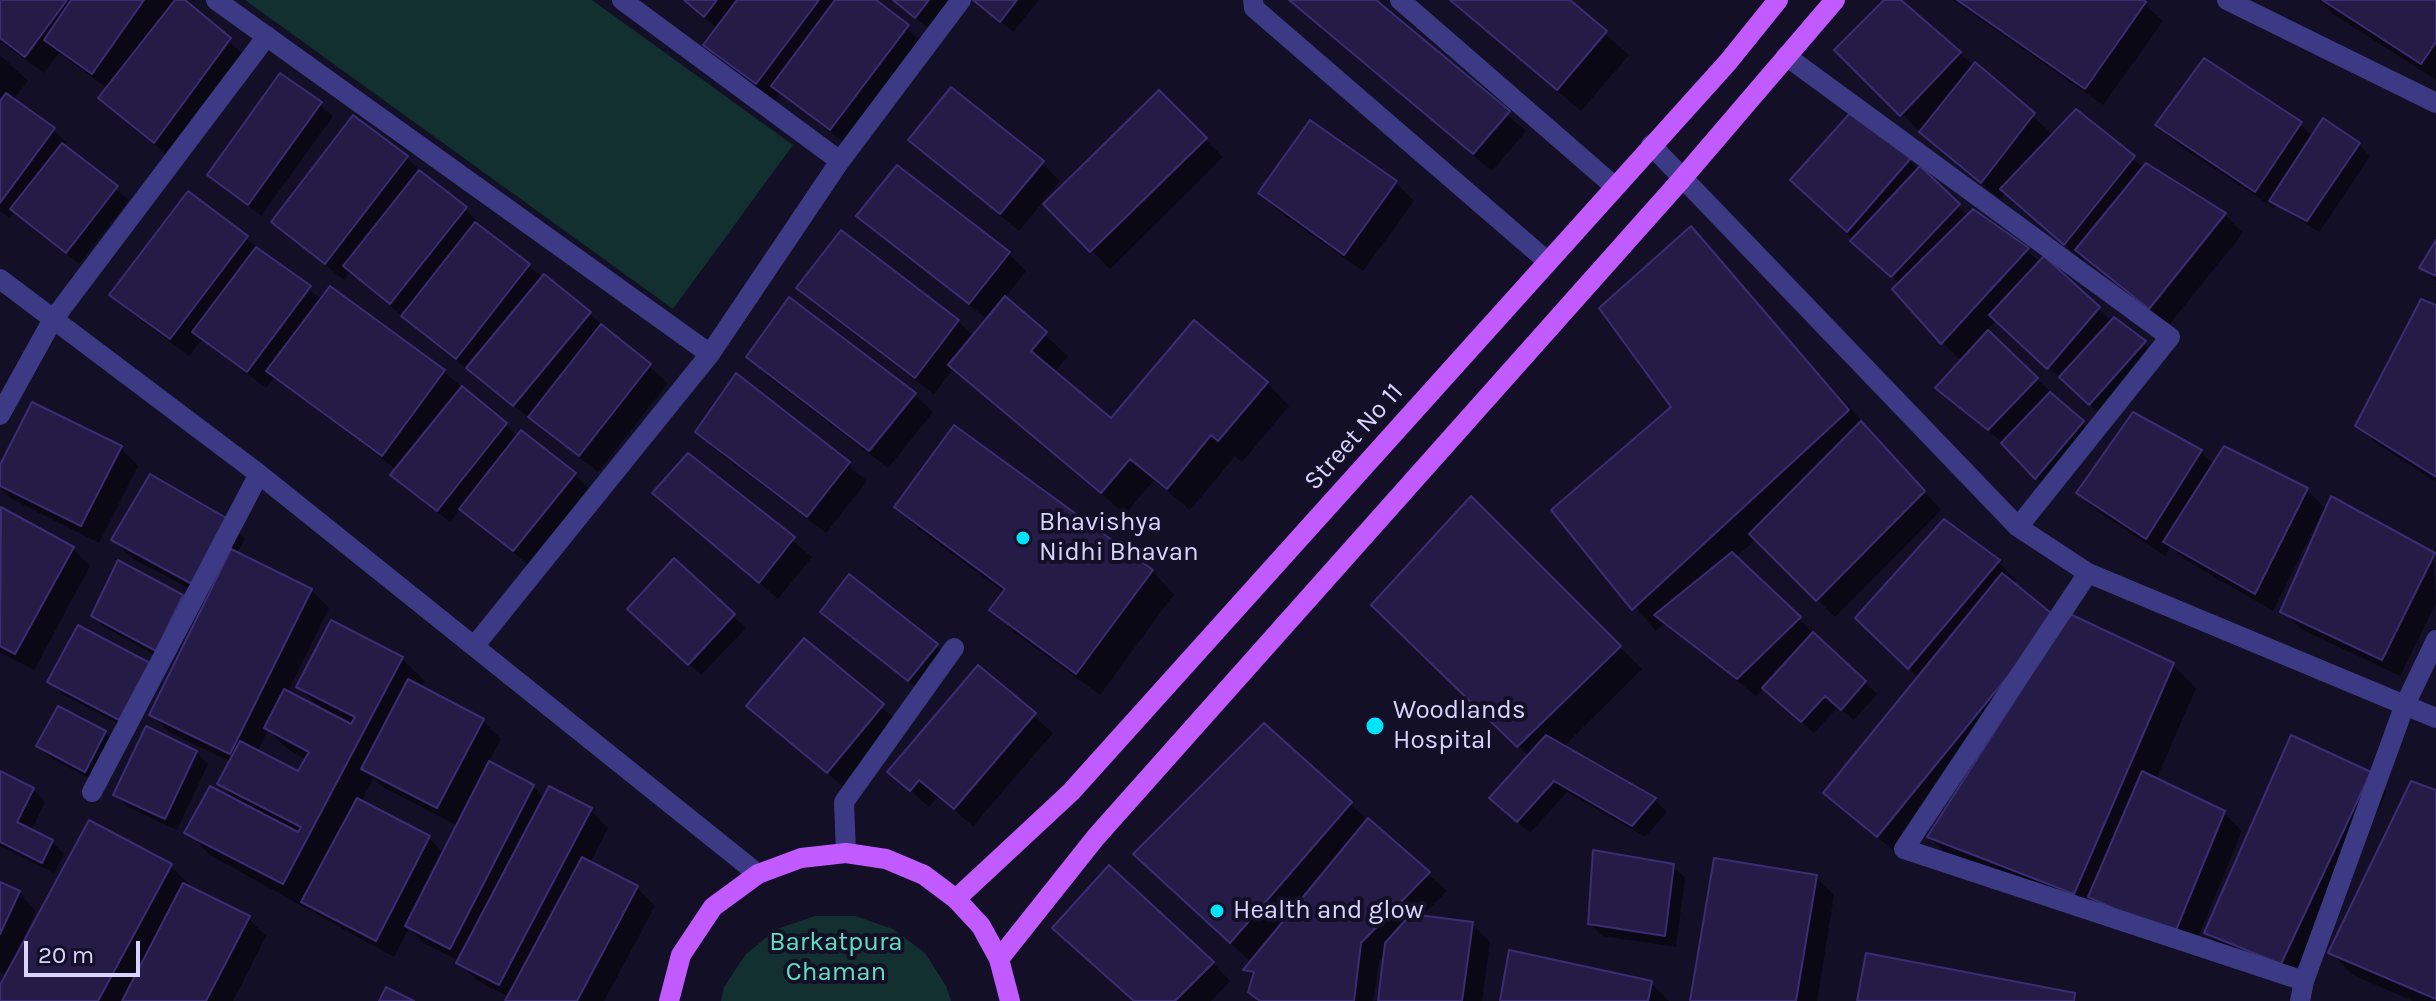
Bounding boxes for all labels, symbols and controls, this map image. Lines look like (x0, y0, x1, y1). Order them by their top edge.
street label: Street No 11 (1298, 377, 1410, 497)
place label: Bhavishya Nidhi Bhavan (1039, 507, 1199, 568)
marker: Bhavishya Nidhi Bhavan (1014, 529, 1032, 547)
place label: Woodlands Hospital (1393, 695, 1526, 756)
marker: Woodlands Hospital (1364, 715, 1386, 737)
place label: Health and glow (1233, 895, 1424, 927)
marker: Health and glow (1208, 902, 1226, 920)
scale bar (28, 925, 144, 975)
park label: Barkatpura Chaman (769, 927, 903, 988)
text: 20 m (38, 941, 94, 969)

